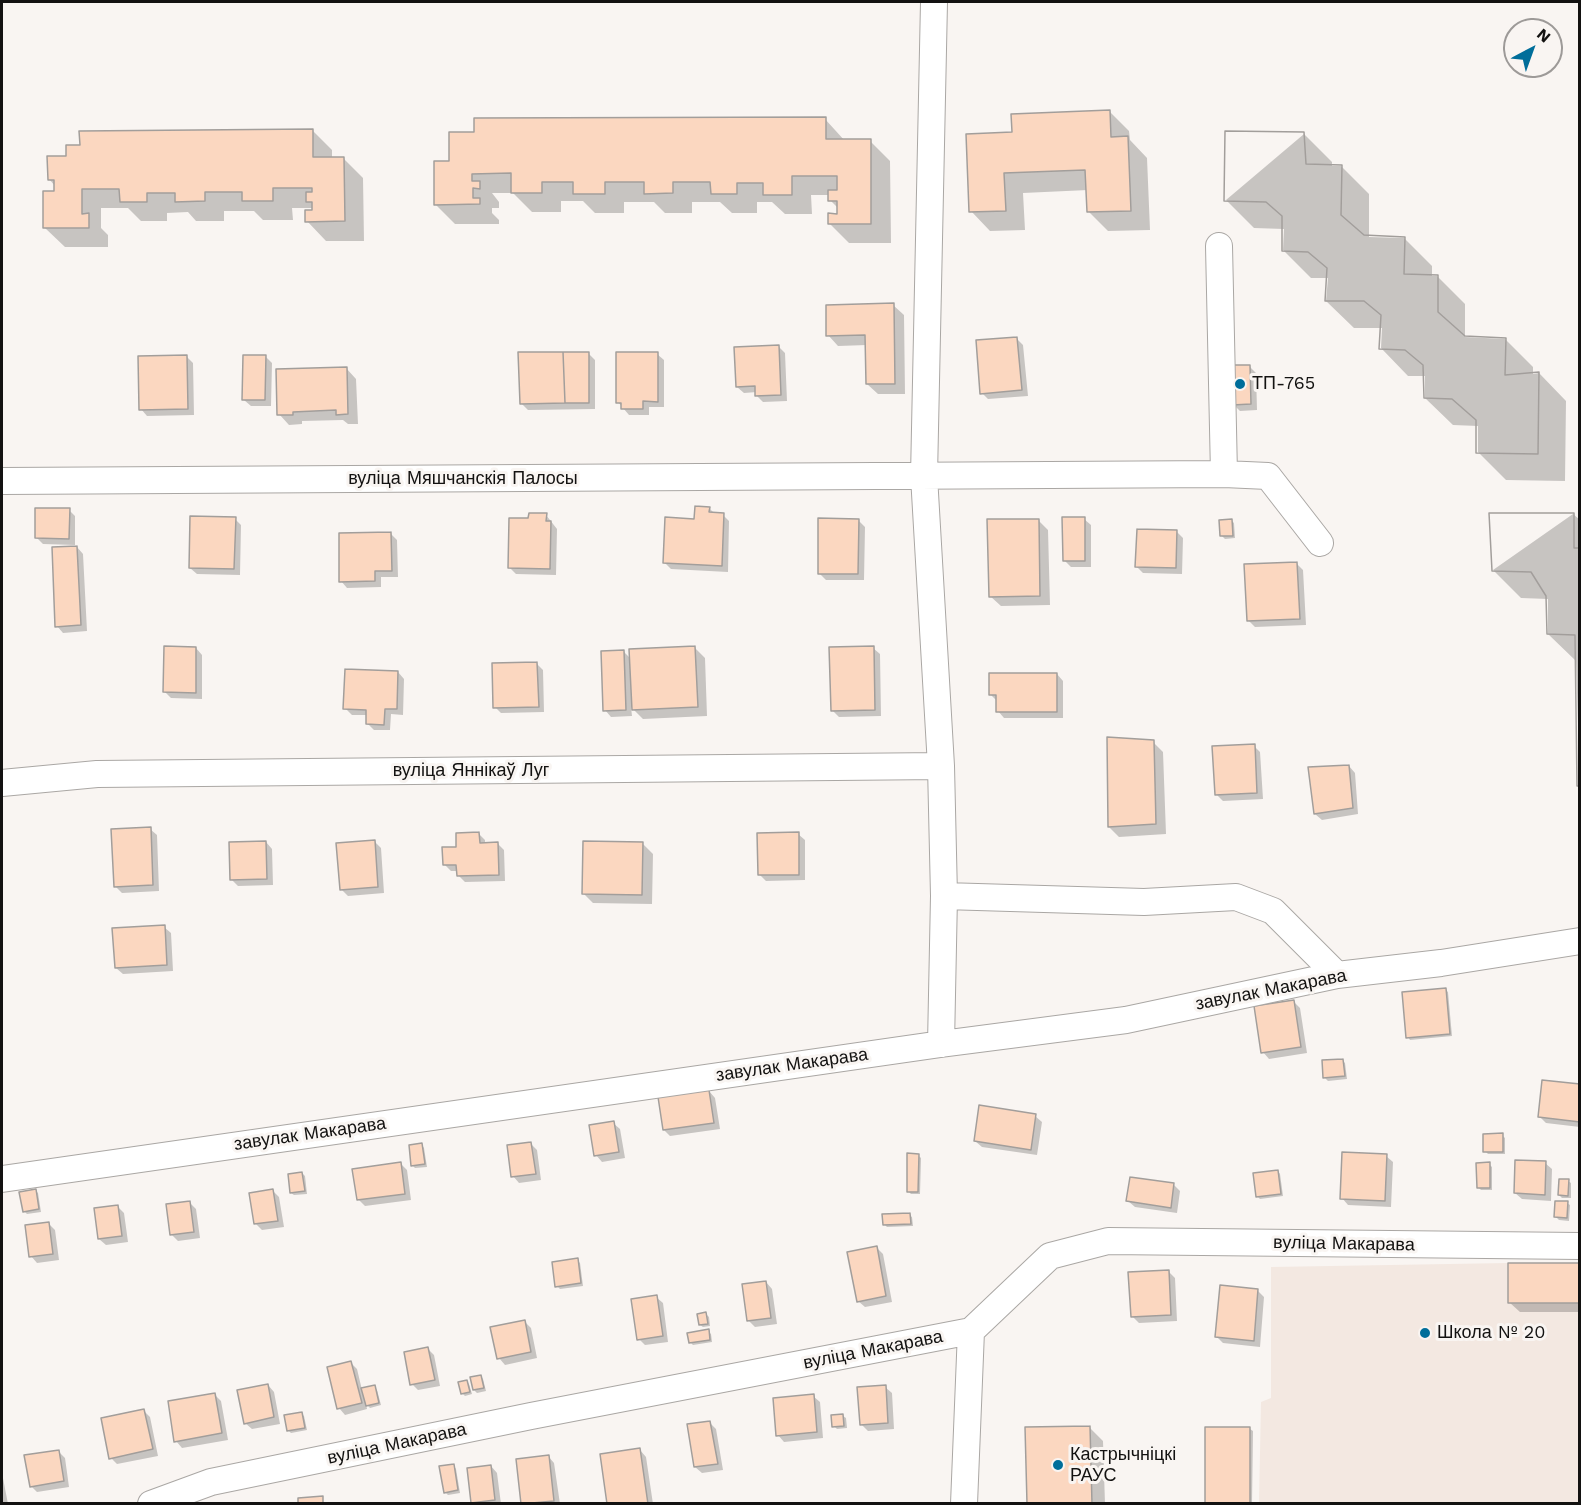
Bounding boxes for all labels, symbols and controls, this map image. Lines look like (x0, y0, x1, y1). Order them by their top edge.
north arrow (1503, 18, 1563, 78)
text: N (1533, 24, 1555, 47)
place label: ТП-765 (1252, 373, 1315, 395)
marker: ТП-765 (1233, 377, 1247, 391)
street label: вуліца Мяшчанскія Палосы (348, 468, 578, 490)
street label: вуліца Яннікаў Луг (393, 760, 549, 782)
street label: завулак Макарава (1194, 965, 1348, 1015)
street label: завулак Макарава (715, 1044, 869, 1086)
street label: завулак Макарава (233, 1113, 387, 1155)
street label: вуліца Макарава (1273, 1232, 1415, 1256)
place label: Школа № 20 (1437, 1322, 1545, 1344)
street label: вуліца Макарава (801, 1326, 945, 1374)
marker: Школа № 20 (1418, 1326, 1432, 1340)
street label: вуліца Макарава (325, 1419, 469, 1469)
place label: Кастрычніцкі РАУС (1070, 1444, 1176, 1486)
marker: Кастрычніцкі РАУС (1051, 1458, 1065, 1472)

